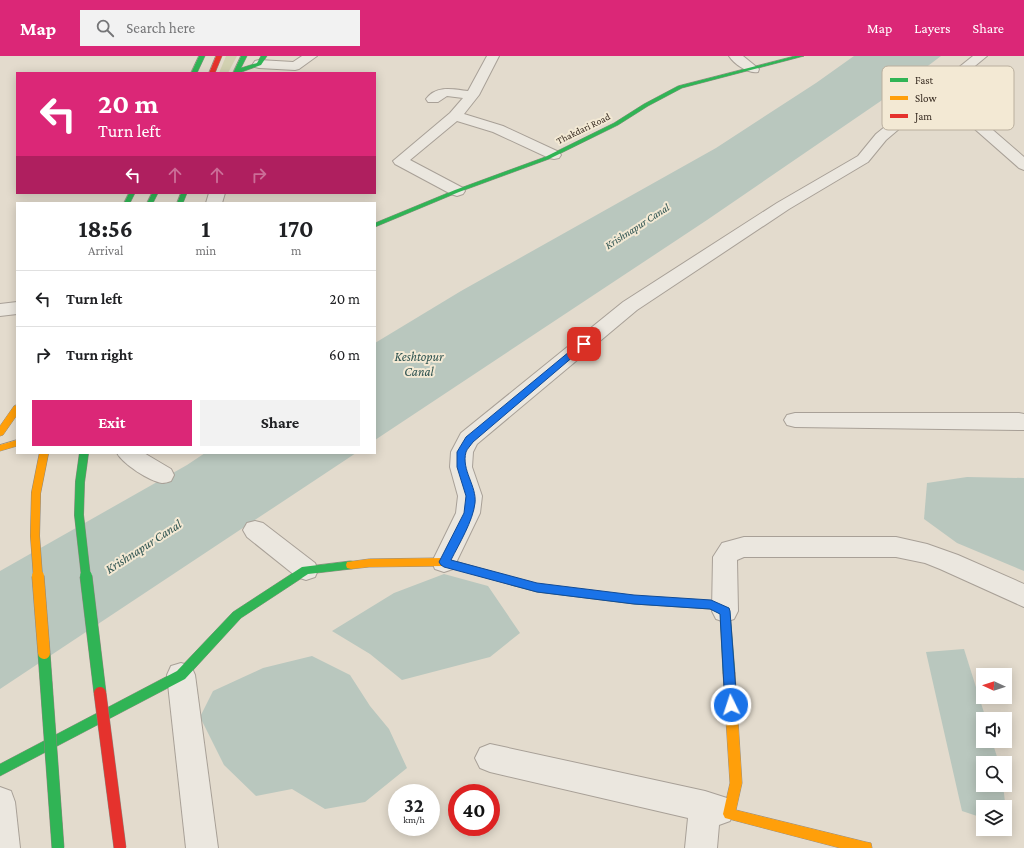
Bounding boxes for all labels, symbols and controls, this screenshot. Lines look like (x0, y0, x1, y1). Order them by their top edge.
search box (80, 10, 360, 46)
icon: search (94, 17, 116, 39)
text: Map (20, 18, 56, 39)
text: Search here (126, 20, 195, 36)
text: Map (867, 20, 892, 36)
text: Layers (914, 20, 951, 36)
text: Share (973, 20, 1004, 36)
legend (882, 66, 1014, 130)
text: Fast (915, 74, 934, 86)
icon: left (32, 88, 84, 140)
text: 20 m (98, 88, 158, 119)
text: Slow (915, 92, 937, 104)
street label: Thakdari Road (555, 110, 613, 146)
text: Jam (914, 110, 932, 123)
text: Turn left (98, 121, 161, 141)
icon: left (122, 164, 144, 186)
icon: ahead (164, 164, 186, 186)
icon: ahead (206, 164, 228, 186)
icon: right (248, 164, 270, 186)
water label: Krishnapur Canal (603, 201, 672, 252)
text: 18:56 (78, 215, 133, 242)
text: 1 (201, 215, 210, 242)
text: 170 (279, 215, 314, 242)
text: Arrival (88, 243, 123, 258)
text: min (195, 243, 216, 258)
text: m (291, 243, 301, 258)
icon: left (32, 288, 54, 310)
text: Turn left (66, 291, 122, 307)
text: 20 m (330, 291, 360, 307)
pin (567, 327, 601, 361)
icon: arrive (573, 333, 595, 355)
icon: right (32, 344, 54, 366)
text: Turn right (66, 347, 133, 363)
text: 60 m (329, 347, 360, 363)
water label: Keshtopur Canal (394, 349, 444, 379)
button: Exit (32, 400, 192, 446)
button: Share (200, 400, 360, 446)
water label: Krishnapur Canal (102, 516, 185, 577)
north arrow (976, 668, 1012, 704)
map controls (976, 668, 1012, 836)
position arrow (710, 684, 752, 726)
button: sound (976, 712, 1012, 748)
button: search (976, 756, 1012, 792)
speed limit sign: 40 (448, 784, 500, 836)
text: 32 (404, 794, 424, 816)
button: layers (976, 800, 1012, 836)
text: km/h (403, 814, 425, 825)

